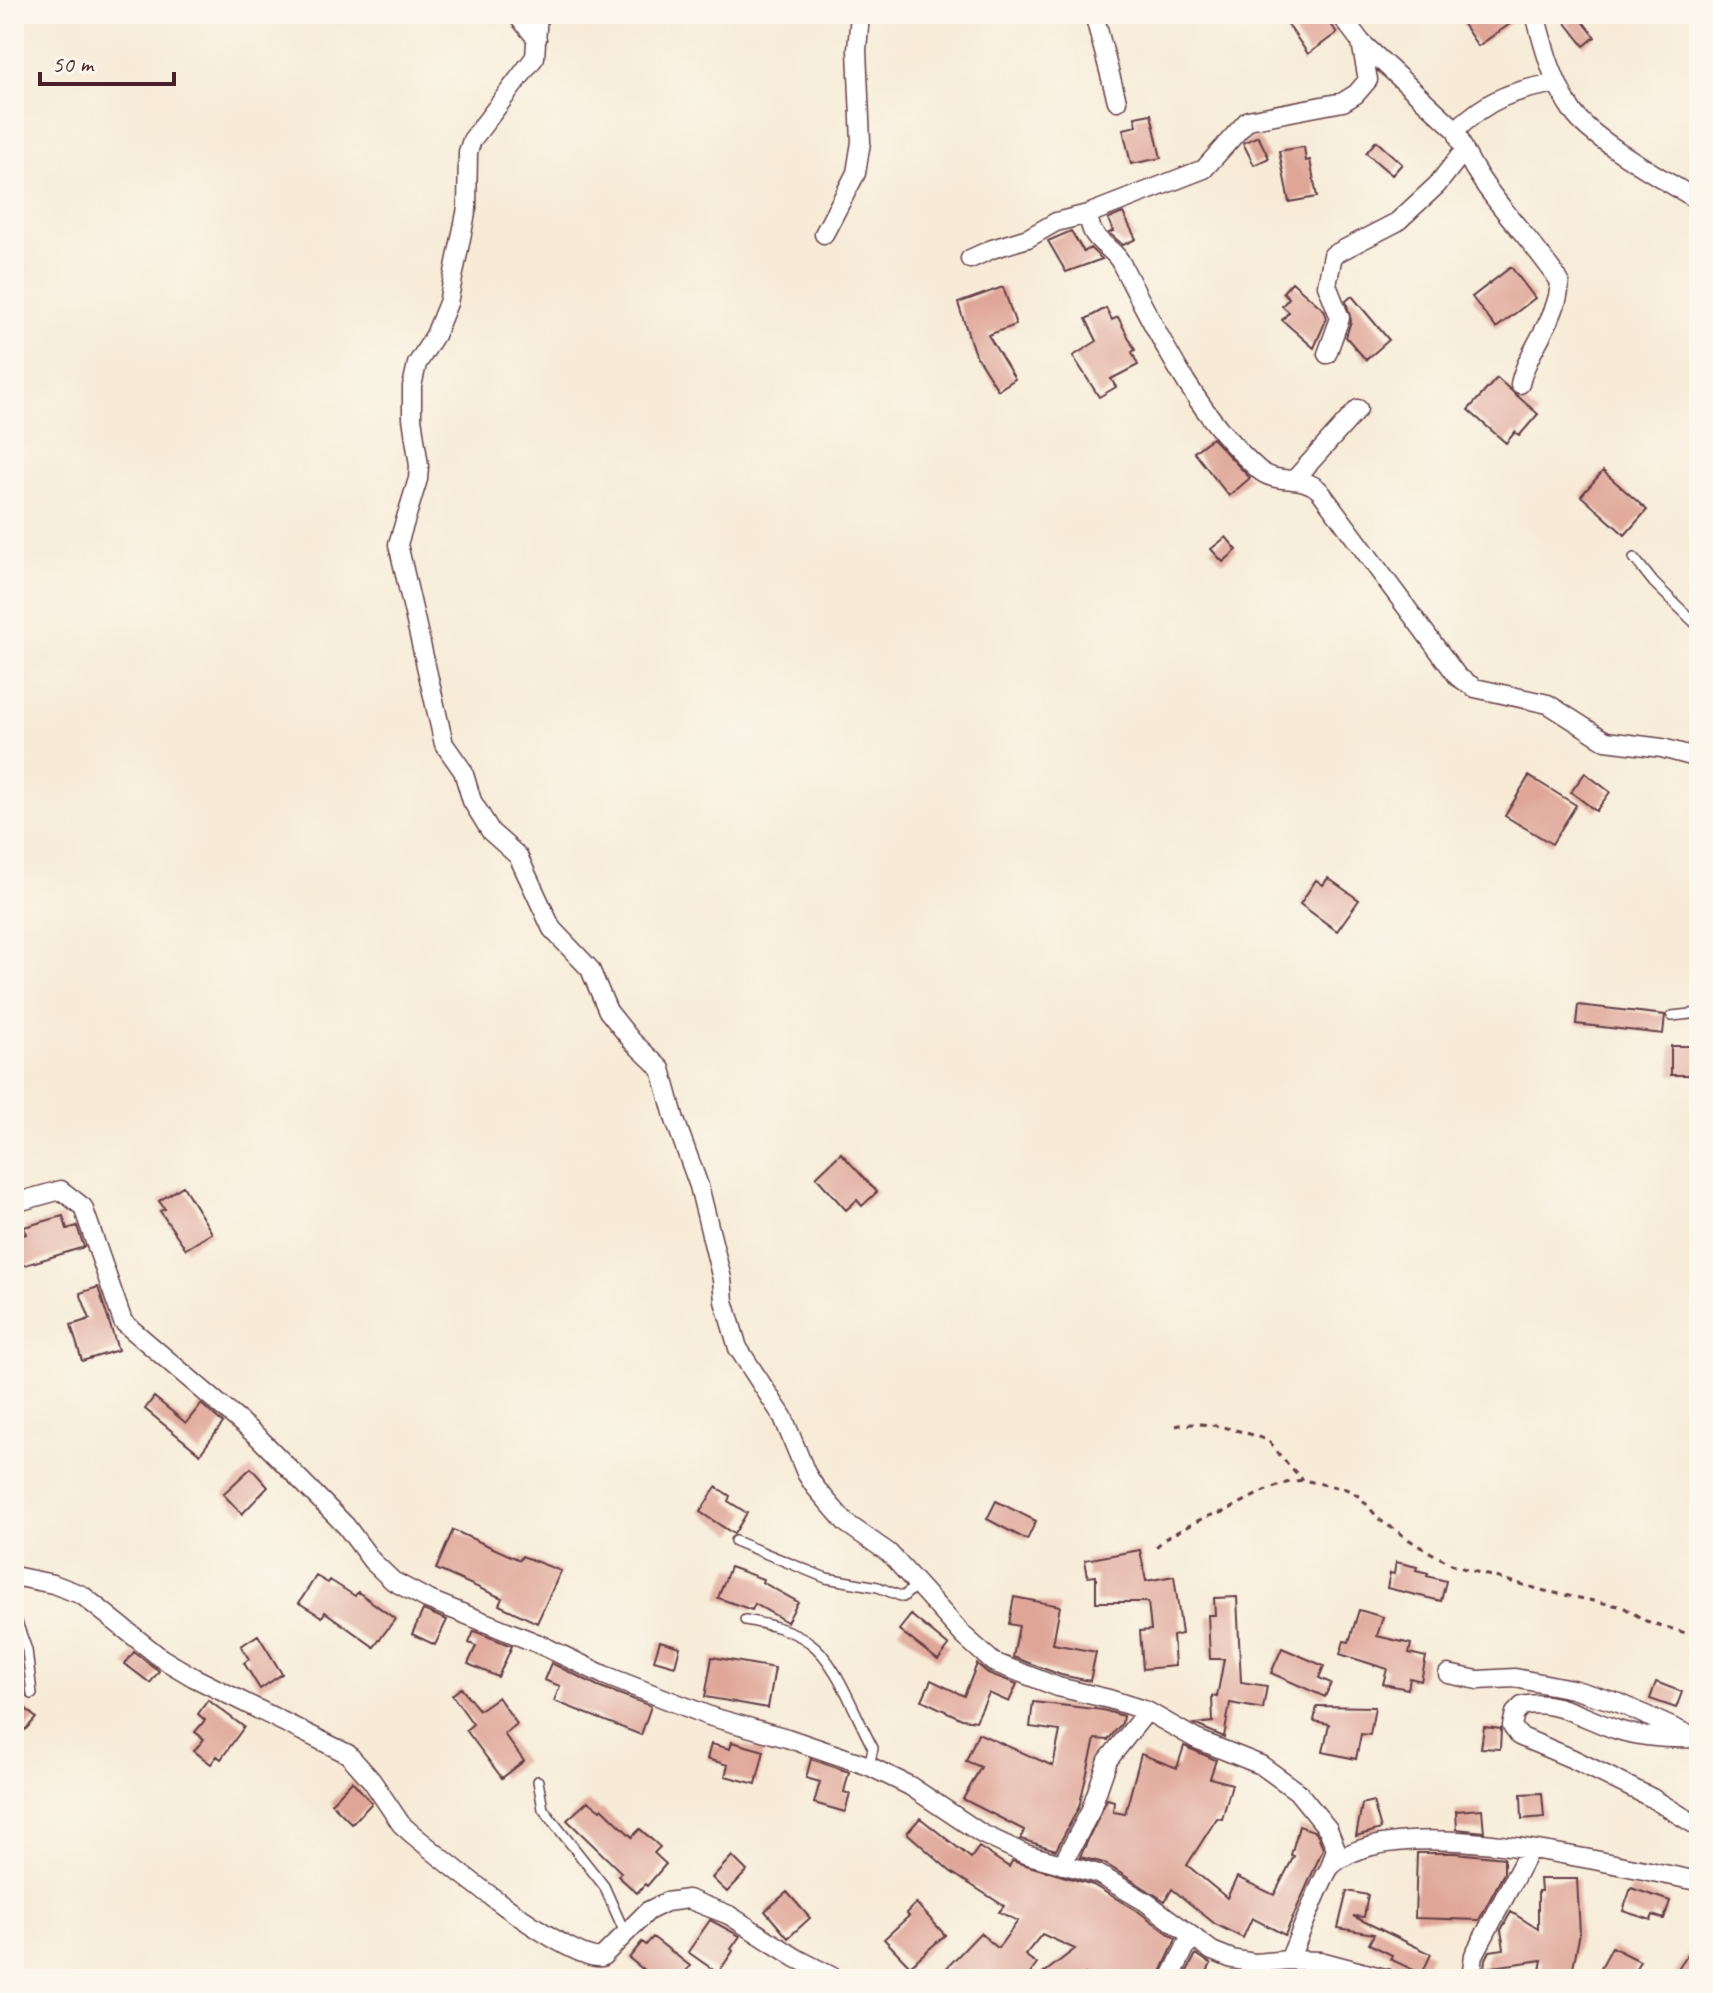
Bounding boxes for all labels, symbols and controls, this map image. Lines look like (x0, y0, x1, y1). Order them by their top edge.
scale bar (40, 36, 174, 86)
text: 50 m (52, 49, 95, 79)

